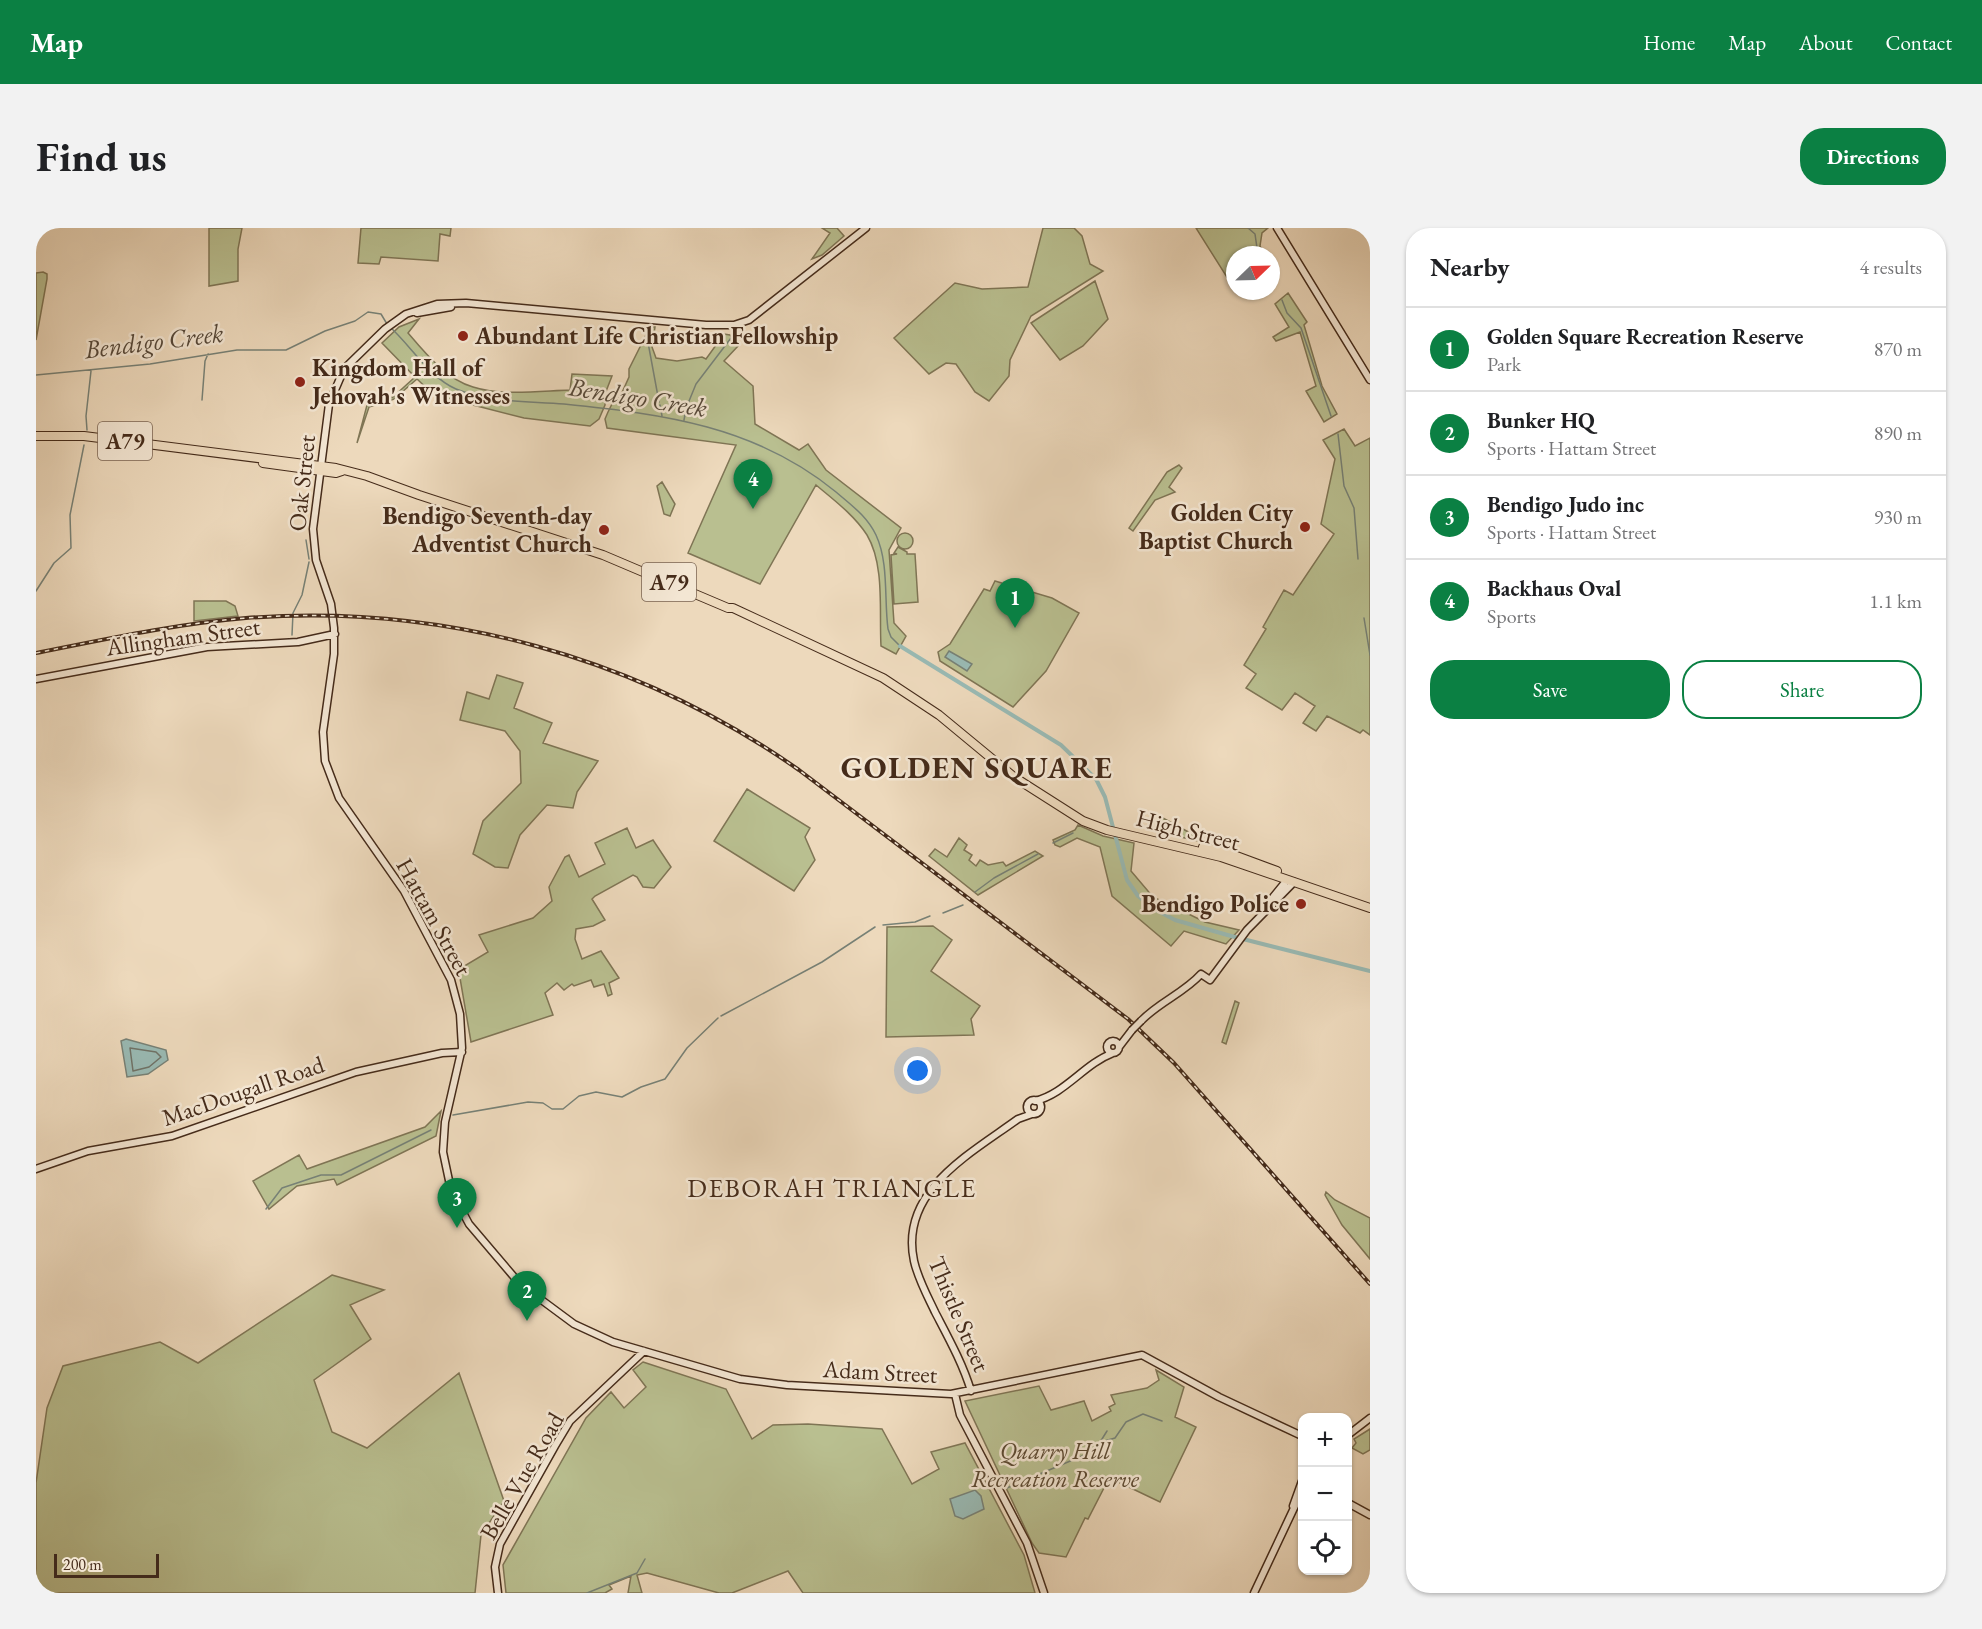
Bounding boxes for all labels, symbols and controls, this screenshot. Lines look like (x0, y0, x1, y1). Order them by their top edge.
text: Map (30, 24, 83, 60)
text: Home (1643, 29, 1695, 56)
text: Map (1728, 29, 1766, 56)
text: About (1799, 29, 1852, 56)
text: Contact (1885, 29, 1952, 56)
button: Directions (1800, 128, 1946, 185)
text: Find us (36, 129, 167, 184)
north arrow (1226, 246, 1280, 300)
text: Nearby (1430, 250, 1510, 284)
text: 4 results (1859, 254, 1922, 280)
water label: Bendigo Creek (82, 316, 225, 366)
place label: Abundant Life Christian Fellowship (474, 320, 838, 351)
text: Golden Square Recreation Reserve (1487, 322, 1804, 351)
marker: Abundant Life Christian Fellowship (456, 329, 470, 343)
text: 1 (1444, 336, 1455, 362)
text: 870 m (1874, 336, 1922, 362)
text: Park (1487, 351, 1521, 377)
place label: Kingdom Hall of Jehovah's Witnesses (310, 352, 510, 411)
water label: Bendigo Creek (565, 369, 710, 425)
marker: Kingdom Hall of Jehovah's Witnesses (293, 375, 307, 389)
text: Bunker HQ (1487, 406, 1595, 435)
text: 2 (1444, 420, 1455, 446)
text: 890 m (1874, 420, 1922, 446)
road number: A79 (98, 422, 152, 460)
street label: Oak Street (281, 433, 322, 533)
text: Sports · Hattam Street (1487, 435, 1656, 461)
pin: 4 (734, 460, 772, 509)
text: Bendigo Judo inc (1487, 490, 1644, 519)
place label: Golden City Baptist Church (1139, 497, 1294, 556)
place label: Bendigo Seventh-day Adventist Church (383, 500, 593, 559)
text: 3 (1444, 504, 1455, 530)
text: 930 m (1874, 504, 1922, 530)
text: Sports · Hattam Street (1487, 519, 1656, 545)
marker: Golden City Baptist Church (1298, 520, 1312, 534)
marker: Bendigo Seventh-day Adventist Church (597, 523, 611, 537)
road number: A79 (642, 563, 696, 601)
text: Backhaus Oval (1487, 574, 1621, 603)
pin: 1 (996, 578, 1034, 628)
text: 4 (1444, 588, 1455, 614)
text: 1.1 km (1869, 588, 1922, 614)
text: Sports (1487, 603, 1536, 629)
street label: Allingham Street (103, 610, 262, 663)
button: Save (1430, 660, 1670, 719)
button: Share (1682, 660, 1922, 719)
district label: GOLDEN SQUARE (841, 748, 1113, 787)
street label: High Street (1133, 802, 1244, 857)
street label: Hattam Street (389, 852, 480, 981)
place label: Bendigo Police (1141, 888, 1289, 920)
marker: Bendigo Police (1294, 897, 1308, 911)
street label: MacDougall Road (158, 1048, 329, 1133)
your location (903, 1056, 932, 1085)
district label: DEBORAH TRIANGLE (687, 1171, 977, 1205)
pin: 3 (438, 1178, 476, 1228)
street label: Thistle Street (921, 1251, 998, 1377)
pin: 2 (508, 1272, 546, 1321)
street label: Adam Street (821, 1353, 938, 1390)
street label: Belle Vue Road (473, 1406, 571, 1545)
map controls (1298, 1413, 1352, 1575)
button: + (1298, 1413, 1352, 1467)
park label: Quarry Hill Recreation Reserve (971, 1435, 1140, 1494)
button: − (1298, 1467, 1352, 1521)
button: locate (1298, 1521, 1352, 1575)
scale bar (54, 1551, 159, 1578)
text: 200 m (63, 1554, 102, 1575)

